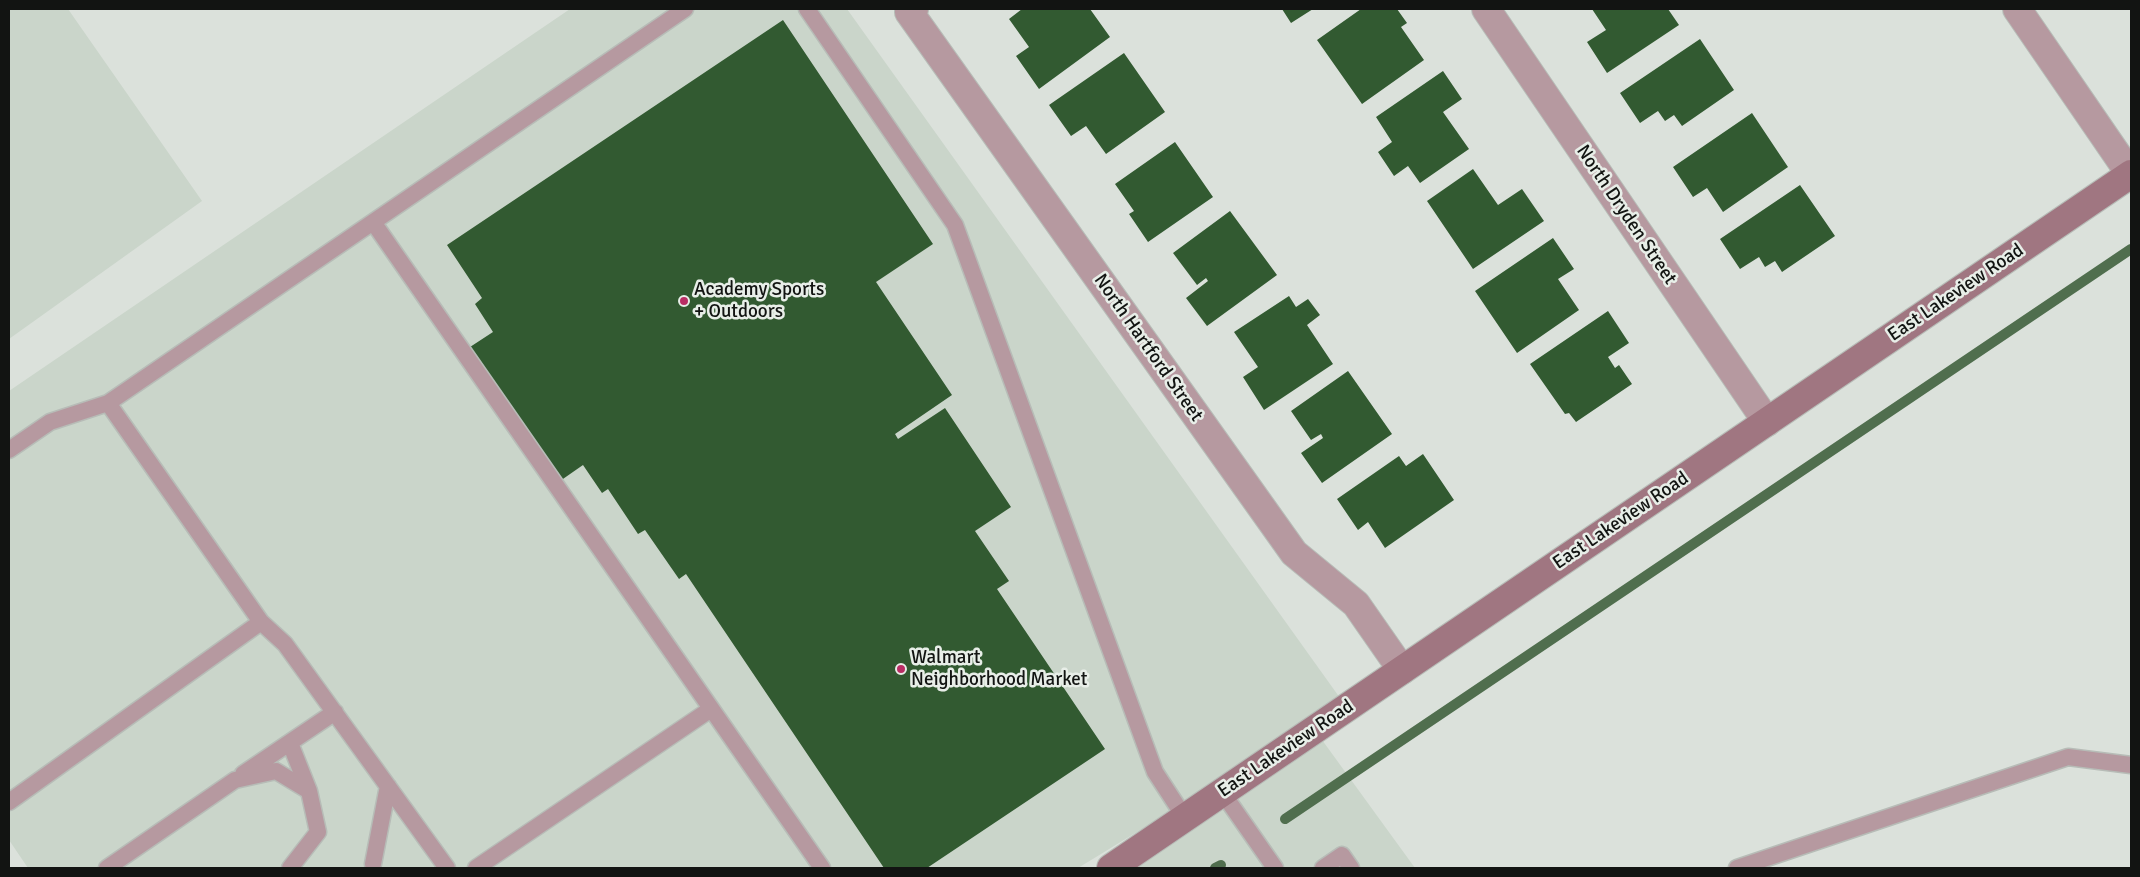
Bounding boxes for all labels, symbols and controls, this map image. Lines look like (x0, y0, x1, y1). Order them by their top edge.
street label: North Dryden Street (1571, 141, 1681, 289)
street label: East Lakeview Road (1884, 239, 2028, 347)
street label: North Hartford Street (1089, 270, 1207, 426)
place label: Academy Sports + Outdoors (694, 279, 824, 323)
marker: Academy Sports + Outdoors (678, 295, 690, 307)
street label: East Lakeview Road (1549, 467, 1693, 575)
place label: Walmart Neighborhood Market (911, 647, 1087, 691)
marker: Walmart Neighborhood Market (895, 663, 907, 675)
street label: East Lakeview Road (1214, 695, 1358, 803)

